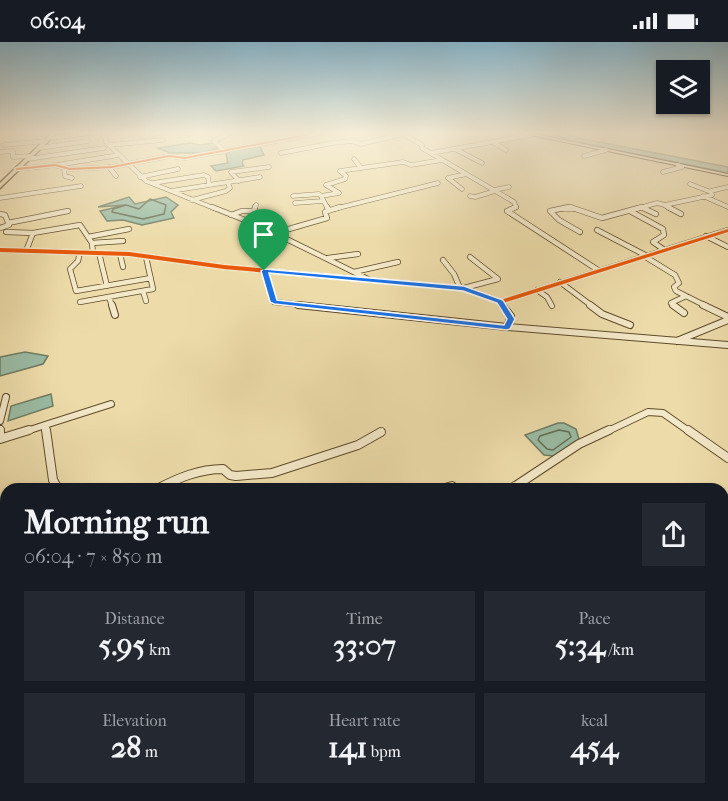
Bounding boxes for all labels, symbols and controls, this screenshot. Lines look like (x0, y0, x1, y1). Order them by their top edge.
text: 06:04 (30, 8, 84, 34)
map controls (656, 60, 710, 114)
button: layers (656, 60, 710, 114)
pin (238, 209, 289, 271)
icon: arrive (247, 218, 280, 251)
text: Morning run (24, 503, 209, 542)
button: share (642, 503, 705, 566)
text: 06:04 · 7 × 850 m (24, 545, 163, 568)
text: Distance (104, 609, 165, 628)
text: Time (346, 609, 383, 628)
text: Pace (579, 609, 610, 628)
text: 5.95 (98, 628, 146, 663)
text: 33:07 (333, 628, 396, 663)
text: 5:34 (555, 628, 605, 663)
text: km (146, 640, 171, 659)
text: /km (605, 640, 634, 659)
text: Elevation (102, 711, 167, 730)
text: Heart rate (329, 711, 400, 730)
text: kcal (581, 711, 608, 730)
text: 28 (111, 730, 141, 765)
text: 141 (328, 730, 367, 765)
text: 454 (571, 730, 618, 765)
text: m (141, 742, 158, 761)
text: bpm (367, 742, 401, 761)

